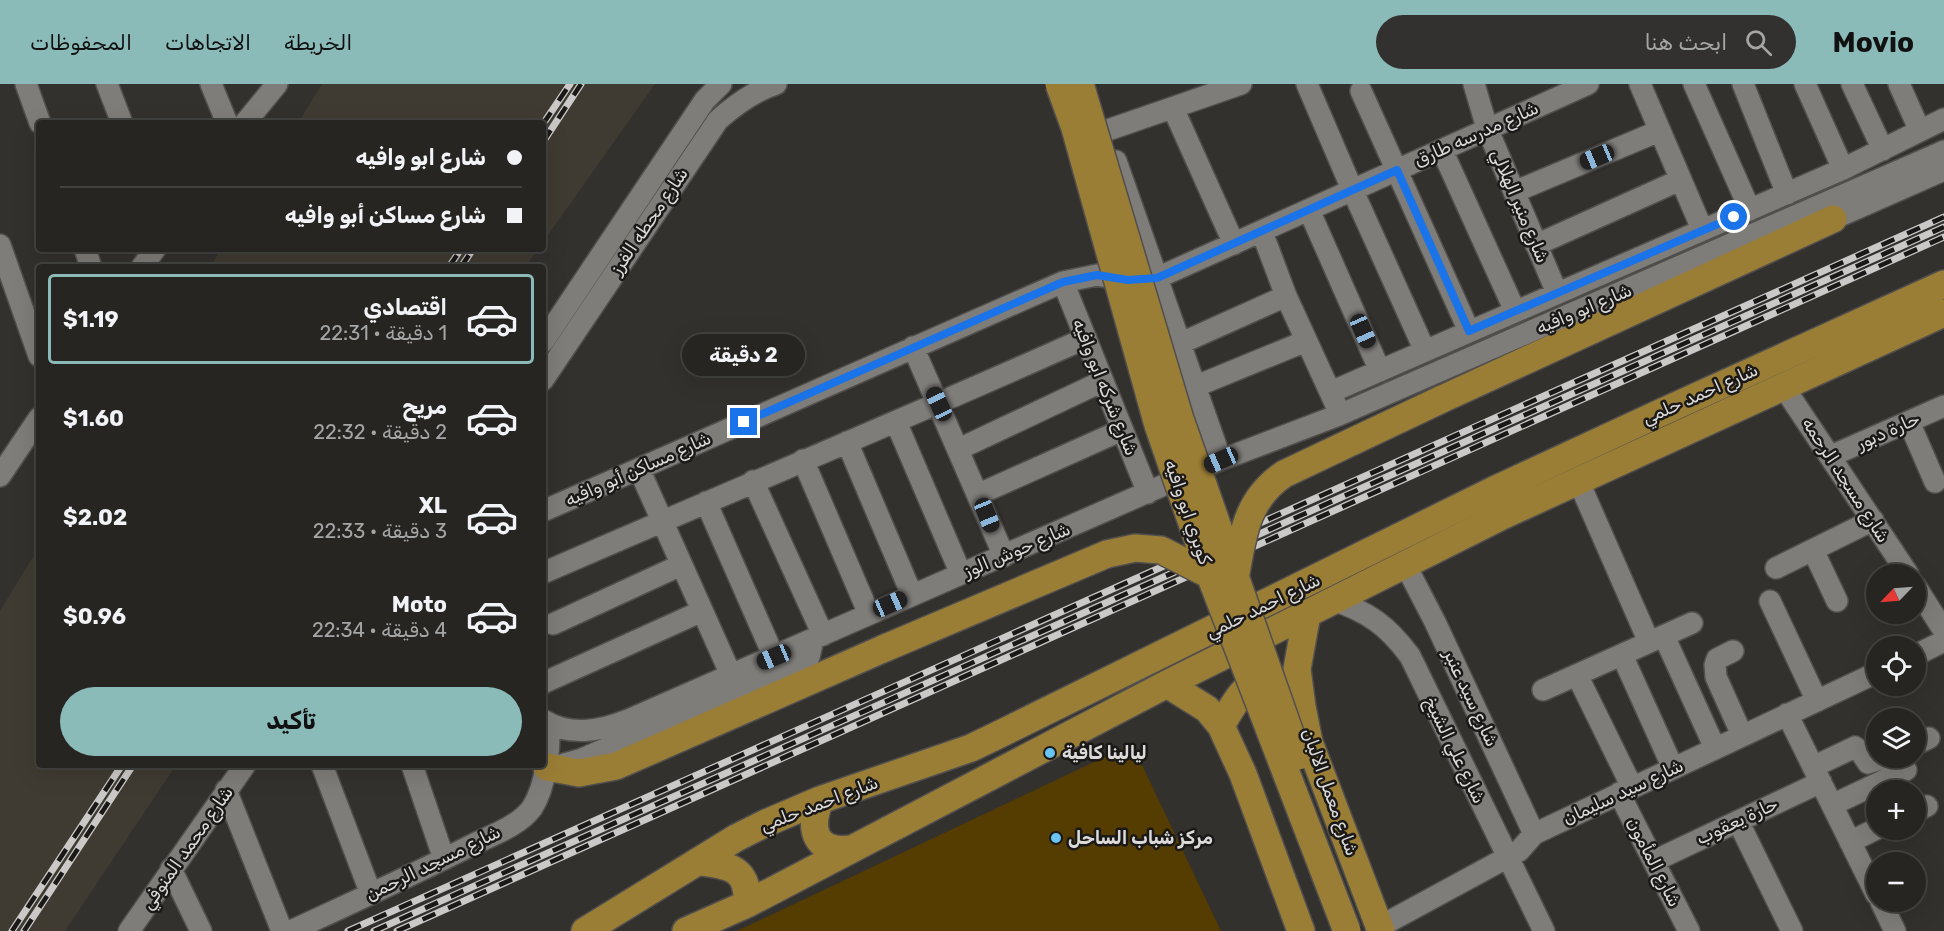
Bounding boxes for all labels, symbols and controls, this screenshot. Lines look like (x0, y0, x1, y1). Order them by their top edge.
search box (1376, 15, 1796, 69)
icon: search (1742, 26, 1775, 59)
text: Movio (1832, 26, 1914, 59)
text: ابحث هنا (1644, 29, 1727, 56)
text: المحفوظات (30, 30, 132, 55)
text: الاتجاهات (165, 30, 251, 55)
text: الخريطة (284, 30, 352, 55)
street label: شارع مدرسه طارق (1410, 97, 1542, 172)
car (1577, 142, 1617, 172)
text: شارع ابو وافيه (355, 144, 486, 171)
street label: شارع منير الهلالي (1484, 146, 1554, 267)
street label: شارع محطه الفرز (605, 163, 694, 280)
text: شارع مساكن أبو وافيه (285, 202, 486, 229)
route start (1720, 203, 1747, 230)
street label: شارع ابو وافيه (1533, 279, 1635, 340)
icon: car (465, 292, 519, 346)
text: اقتصادي (364, 294, 447, 321)
text: $1.19 (63, 306, 119, 333)
car (1347, 311, 1379, 351)
street label: شارع شركه ابو وافيه (1067, 315, 1143, 459)
text: 1 دقيقة · 22:31 (320, 321, 447, 345)
callout: 2 دقيقة (682, 335, 806, 377)
text: 2 دقيقة (709, 343, 778, 367)
street label: شارع احمد حلمي (1639, 359, 1762, 431)
car (923, 384, 955, 424)
icon: car (465, 391, 519, 445)
text: مريح (402, 393, 447, 420)
text: $1.60 (63, 405, 124, 432)
street label: حارة دبور (1852, 407, 1923, 455)
route end (730, 408, 757, 435)
street label: شارع مسجد الرحمه (1797, 413, 1895, 547)
text: 2 دقيقة · 22:32 (313, 420, 447, 444)
street label: شارع مساكن أبو وافيه (562, 427, 715, 512)
car (1201, 444, 1241, 476)
street label: كوبري ابو وافيه (1159, 457, 1216, 568)
icon: car (465, 490, 519, 544)
text: XL (419, 492, 447, 519)
car (972, 495, 1002, 535)
text: $2.02 (63, 504, 127, 531)
street label: شارع حوش الوز (959, 518, 1074, 584)
text: 3 دقيقة · 22:33 (313, 519, 447, 543)
north arrow (1866, 564, 1926, 624)
map controls (1866, 564, 1926, 912)
street label: شارع احمد حلمي (1202, 569, 1325, 645)
car (870, 588, 910, 620)
icon: car (465, 589, 519, 643)
text: Moto (392, 591, 447, 618)
text: $0.96 (63, 603, 126, 630)
text: 4 دقيقة · 22:34 (312, 618, 447, 642)
button: locate (1866, 636, 1926, 696)
car (754, 642, 794, 672)
street label: شارع سيد عنبر (1438, 645, 1503, 751)
button: تأكيد (60, 687, 522, 756)
street label: شارع علي الشيخ (1418, 693, 1490, 808)
button: layers (1866, 708, 1926, 768)
street label: شارع معمل الالبان (1296, 725, 1363, 859)
place label: ليالينا كافية (1062, 742, 1147, 764)
marker: ليالينا كافية (1043, 746, 1057, 760)
street label: شارع سيد سليمان (1559, 754, 1687, 830)
street label: شارع احمد حلمي (757, 771, 882, 838)
button: + (1866, 780, 1926, 840)
street label: شارع محمد المنوفي (136, 782, 239, 915)
street label: حارة يعقوب (1693, 793, 1781, 849)
street label: شارع المأمون (1621, 814, 1686, 911)
street label: شارع مسجد الرحمن (362, 821, 505, 906)
place label: مركز شباب الساحل (1068, 827, 1213, 849)
marker: مركز شباب الساحل (1049, 831, 1063, 845)
button: − (1866, 852, 1926, 912)

